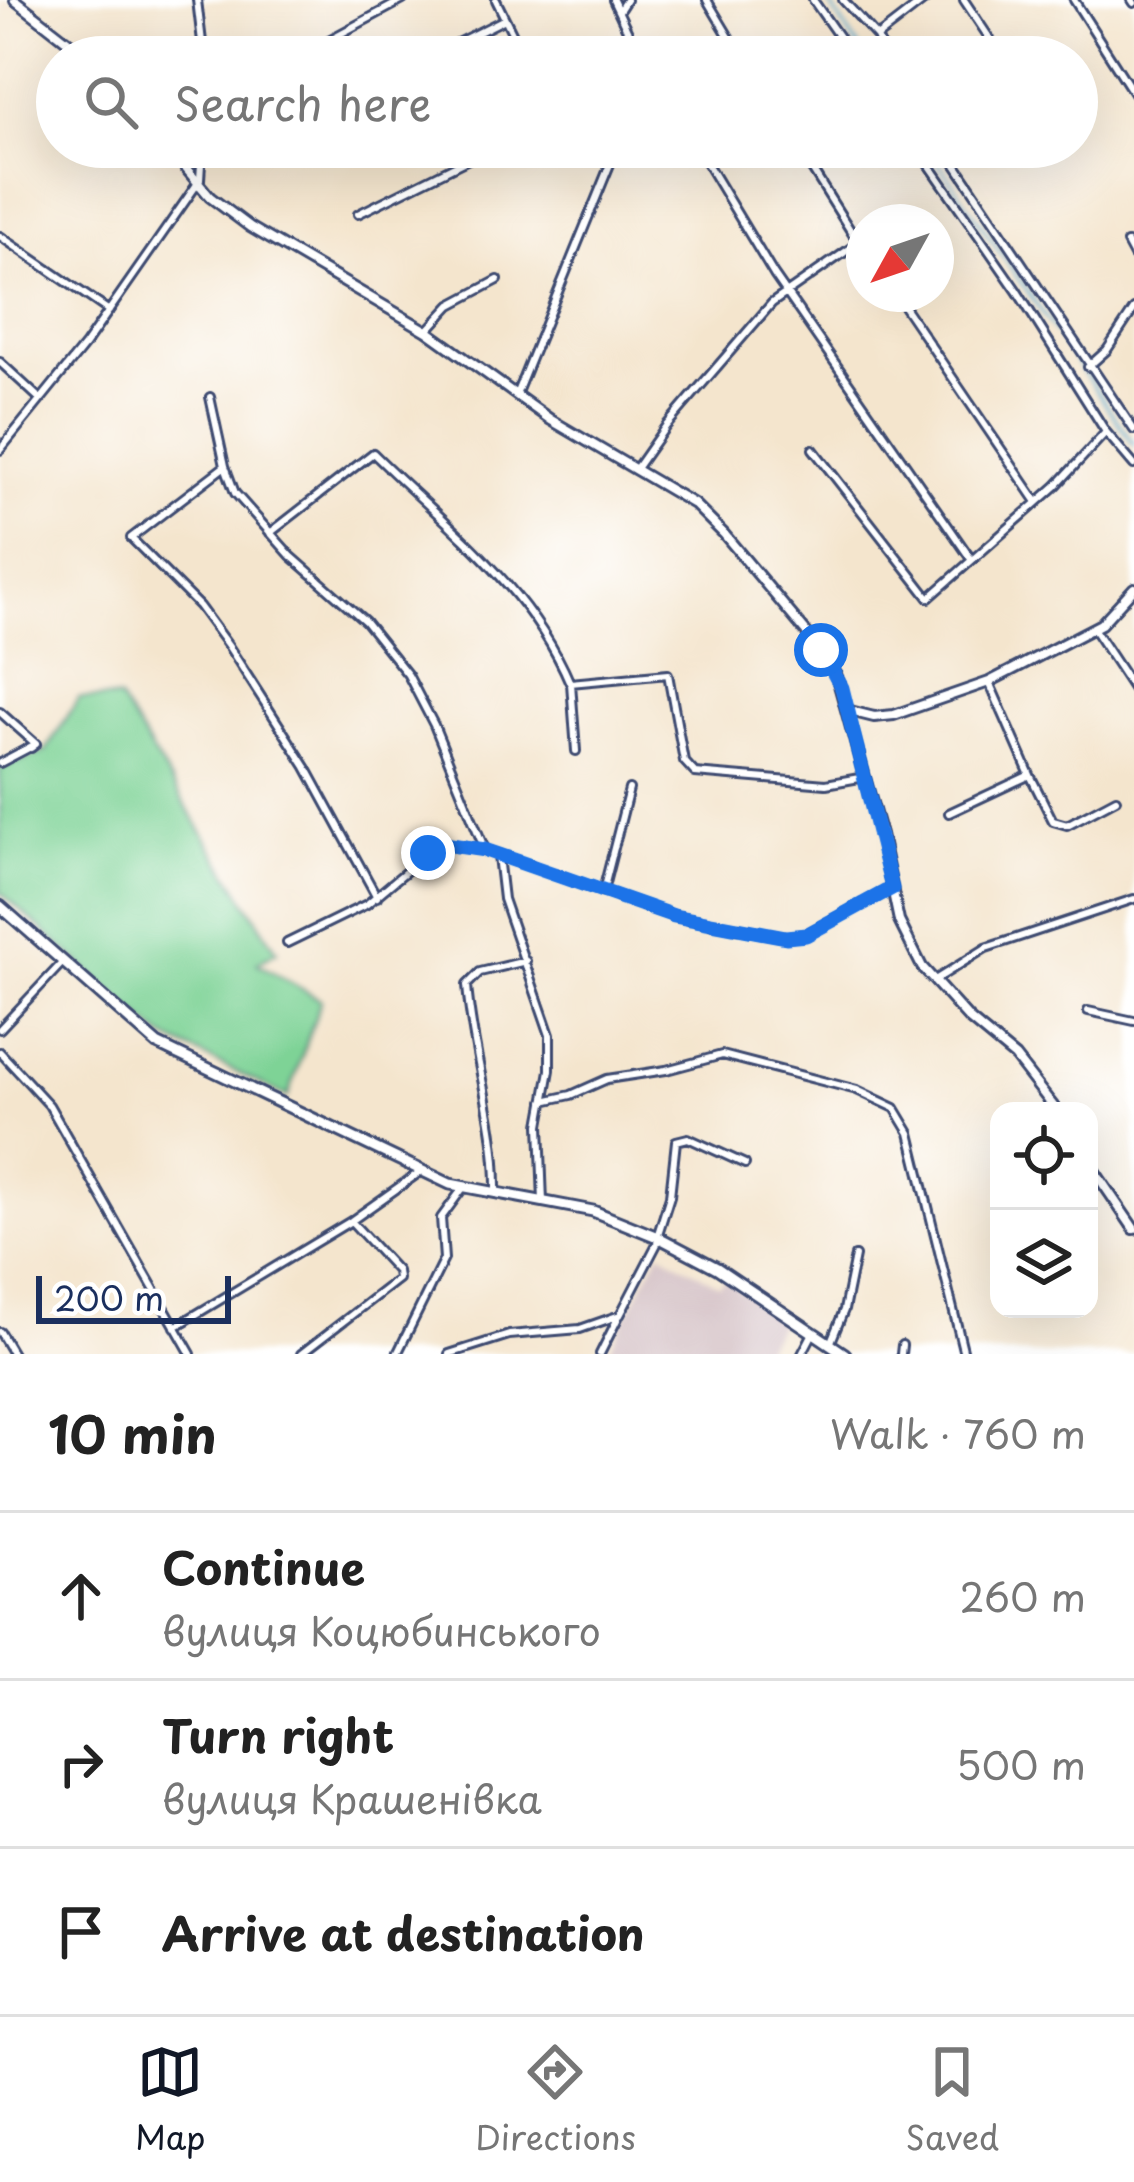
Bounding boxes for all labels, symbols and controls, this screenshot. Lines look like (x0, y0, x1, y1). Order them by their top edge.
search box (36, 36, 1098, 168)
text: Search here (174, 68, 431, 136)
icon: search (78, 69, 144, 135)
north arrow (846, 204, 954, 312)
route start (794, 623, 848, 677)
route end (401, 826, 455, 880)
map controls (990, 1102, 1098, 1318)
button: locate (990, 1102, 1098, 1210)
button: layers (990, 1210, 1098, 1318)
scale bar (36, 1270, 231, 1323)
text: 200 m (54, 1272, 164, 1322)
text: 10 min (48, 1394, 217, 1471)
text: Walk · 760 m (830, 1403, 1086, 1462)
text: Continue (162, 1532, 365, 1600)
icon: ahead (48, 1563, 114, 1629)
text: 260 m (959, 1566, 1086, 1625)
text: вулиця Коцюбинського (162, 1600, 601, 1659)
text: Turn right (162, 1700, 394, 1768)
icon: right (48, 1731, 114, 1797)
text: 500 m (956, 1734, 1086, 1793)
text: вулиця Крашенівка (162, 1768, 542, 1827)
text: Arrive at destination (162, 1898, 645, 1966)
icon: arrive (48, 1899, 114, 1965)
tab: Map (135, 2039, 205, 2161)
tab: Directions (475, 2039, 636, 2161)
tab: Saved (905, 2039, 999, 2161)

